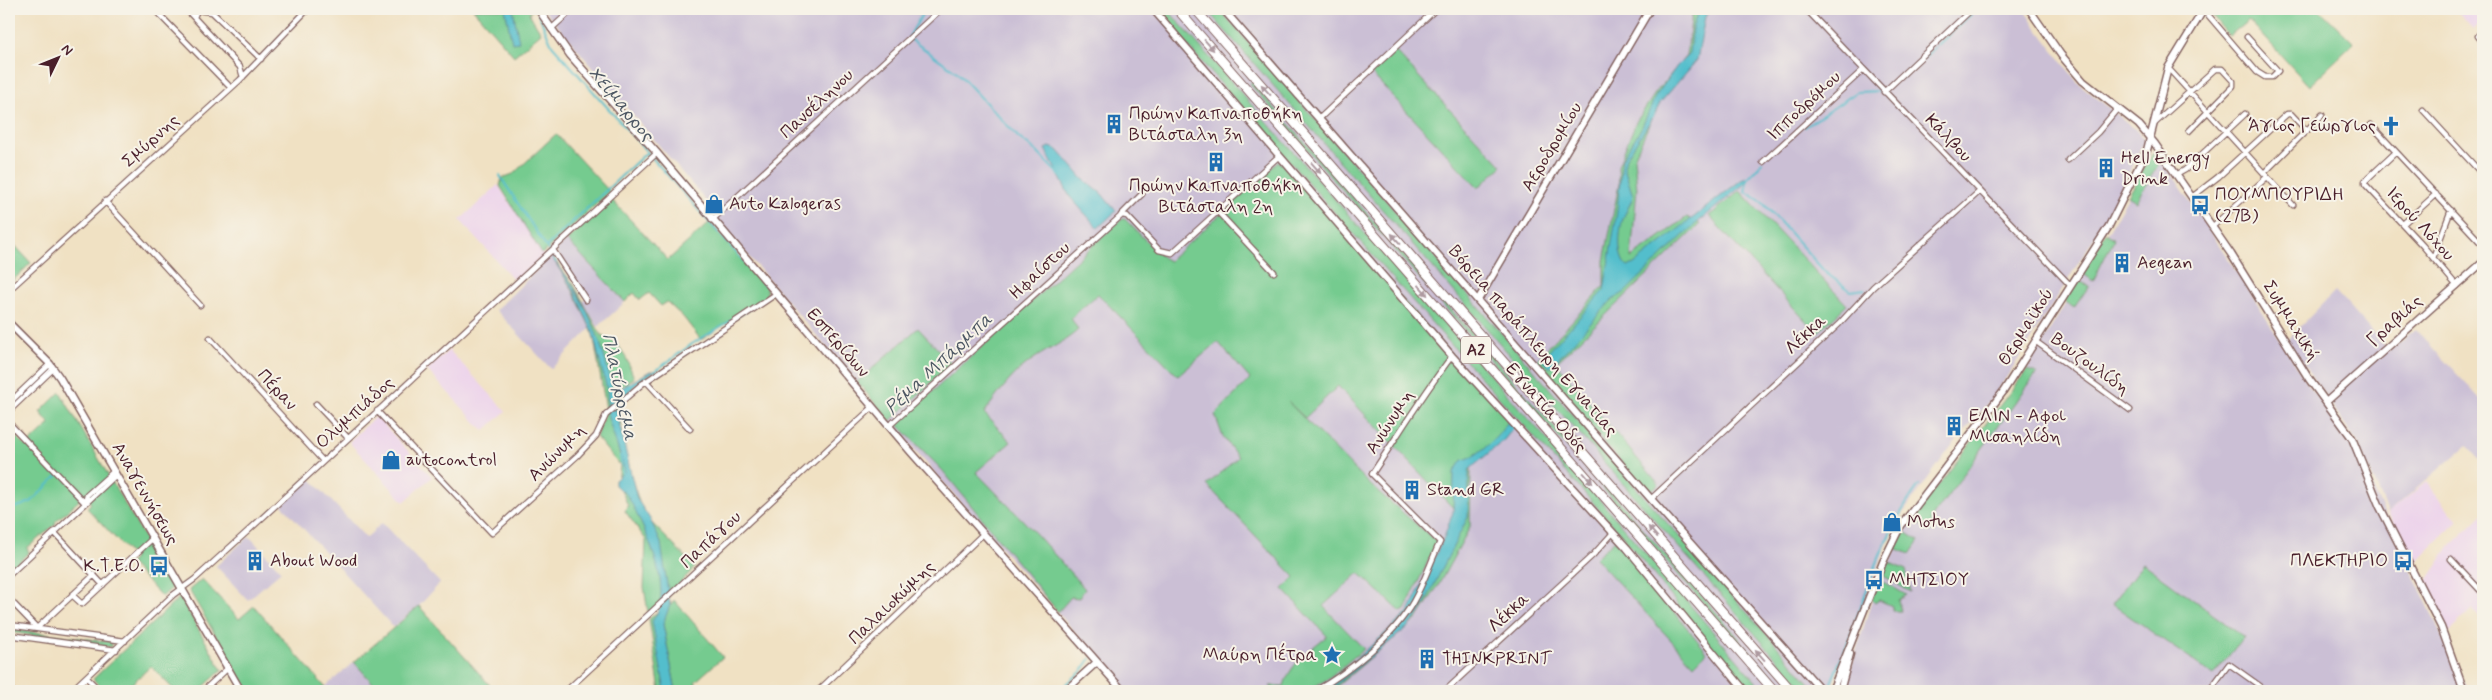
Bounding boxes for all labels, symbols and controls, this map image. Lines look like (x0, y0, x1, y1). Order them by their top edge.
north arrow (32, 32, 82, 82)
one-way arrow (1203, 39, 1215, 51)
text: N (57, 40, 77, 59)
water label: Χείμαρρος (582, 61, 661, 148)
street label: Πανσέληνου (774, 63, 859, 144)
street label: Ιπποδρόμου (1762, 66, 1846, 146)
one-way arrow (1261, 84, 1272, 97)
street label: Αεροδρομίου (1516, 98, 1588, 196)
place label: Πρώην Καπναποθήκη Βιτάσταλη 3η (1129, 102, 1303, 147)
street label: Σμύρνης (117, 109, 185, 173)
street label: Κάλβου (1919, 109, 1977, 167)
building icon: Πρώην Καπναποθήκη Βιτάσταλη 3η (1103, 113, 1125, 135)
place label: Άγιος Γεώργιος (2248, 114, 2376, 138)
church icon: Άγιος Γεώργιος (2380, 115, 2402, 137)
place label: Hell Energy Drink (2121, 146, 2210, 191)
building icon: Πρώην Καπναποθήκη Βιτάσταλη 2η (1205, 151, 1227, 173)
building icon: Hell Energy Drink (2095, 157, 2117, 179)
one-way arrow (1310, 161, 1322, 173)
place label: Πρώην Καπναποθήκη Βιτάσταλη 2η (1129, 174, 1303, 219)
street label: Ιερού Λόχου (2380, 182, 2460, 266)
place label: ΠΟΥΜΠΟΥΡΙΔΗ (27Β) (2215, 183, 2344, 228)
place label: Auto Kalogeras (729, 192, 841, 216)
shop icon: Auto Kalogeras (703, 193, 725, 215)
bus stop icon: ΠΟΥΜΠΟΥΡΙΔΗ (27Β) (2189, 194, 2211, 216)
one-way arrow (1391, 232, 1402, 245)
street label: Ηφαίστου (1004, 237, 1076, 305)
street label: Βόρεια παράπλευρη Εγνατίας (1443, 240, 1623, 442)
place label: Aegean (2137, 251, 2193, 275)
building icon: Aegean (2111, 252, 2133, 274)
street label: Συμμαχική (2257, 276, 2325, 366)
one-way arrow (1417, 284, 1428, 296)
street label: Θερμαϊκού (1993, 284, 2059, 370)
street label: Γραβιάς (2362, 289, 2428, 352)
street label: Εσπερίδων (801, 303, 875, 383)
water label: Ρέμα Μπάρμπα (880, 308, 998, 420)
street label: Λέκκα (1779, 309, 1832, 360)
street label: Βουζουλίδη (2046, 327, 2134, 401)
water label: Πλατύρρεμα (595, 331, 643, 443)
road number: Α2 (1461, 336, 1491, 364)
street label: Εγνατία Οδός (1500, 358, 1592, 458)
street label: Πέραν (252, 363, 303, 416)
street label: Ολυμπιάδος (311, 371, 399, 455)
street label: Ανώνυμη (1360, 385, 1420, 459)
place label: ΕΛΙΝ - Αφοι Μισαηλίδη (1969, 404, 2066, 449)
building icon: ΕΛΙΝ - Αφοι Μισαηλίδη (1943, 415, 1965, 437)
street label: Ανώνυμη (523, 419, 591, 487)
street label: Αναγεννήσεως (106, 438, 184, 550)
place label: autocontrol (406, 448, 497, 472)
shop icon: autocontrol (380, 449, 402, 471)
one-way arrow (1582, 472, 1594, 484)
place label: Stand GR (1427, 478, 1505, 502)
building icon: Stand GR (1401, 479, 1423, 501)
street label: Παπάγου (675, 506, 747, 574)
place label: Motus (1907, 510, 1955, 534)
shop icon: Motus (1881, 511, 1903, 533)
one-way arrow (1647, 527, 1659, 539)
place label: About Wood (270, 549, 357, 573)
place label: ΠΛΕΚΤΗΡΙΟ (2290, 549, 2388, 573)
building icon: About Wood (244, 550, 266, 572)
bus stop icon: ΠΛΕΚΤΗΡΙΟ (2392, 550, 2414, 572)
place label: K.T.E.O. (83, 554, 144, 578)
bus stop icon: K.T.E.O. (148, 555, 170, 577)
street label: Παλαιοκώμης (844, 556, 941, 650)
place label: ΜΗΤΣΙΟΥ (1889, 568, 1969, 592)
bus stop icon: ΜΗΤΣΙΟΥ (1863, 569, 1885, 591)
street label: Λέκκα (1482, 587, 1535, 638)
place label: Μαύρη Πέτρα (1203, 642, 1317, 667)
place icon: Μαύρη Πέτρα (1321, 644, 1343, 666)
place label: THINKPRINT (1442, 647, 1552, 671)
building icon: THINKPRINT (1416, 648, 1438, 670)
one-way arrow (1754, 649, 1766, 661)

